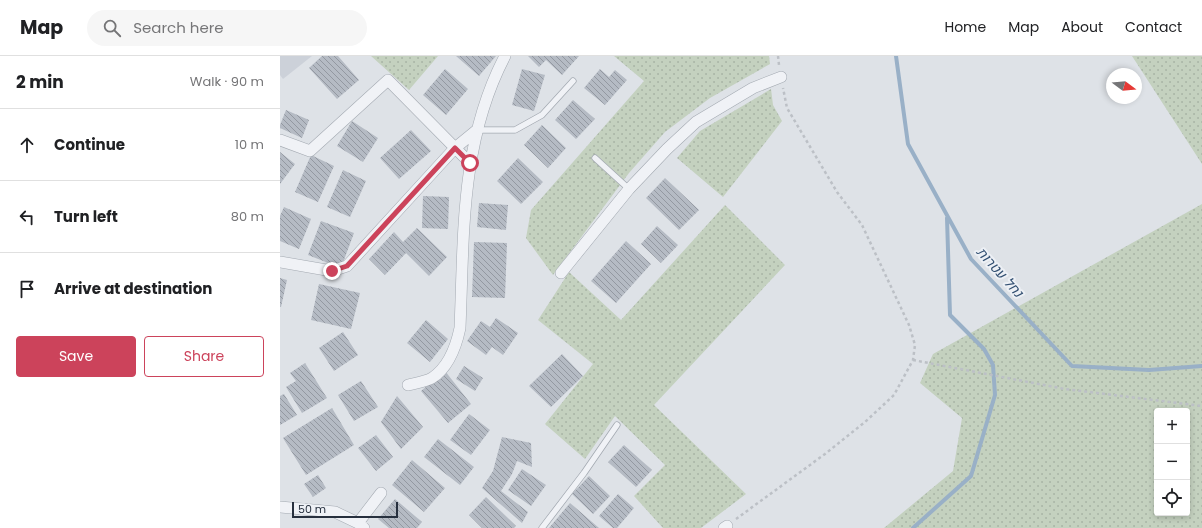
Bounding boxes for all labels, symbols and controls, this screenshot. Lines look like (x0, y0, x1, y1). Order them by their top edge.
search box (87, 10, 367, 46)
text: Map (20, 14, 63, 41)
icon: search (101, 17, 123, 39)
text: Search here (133, 17, 224, 38)
text: Home (944, 17, 986, 37)
text: Map (1008, 17, 1039, 37)
text: About (1061, 17, 1103, 37)
text: Contact (1125, 17, 1182, 37)
north arrow (1106, 68, 1142, 104)
text: 2 min (16, 70, 64, 94)
text: Walk · 90 m (190, 72, 264, 91)
icon: ahead (16, 134, 38, 156)
text: Continue (54, 134, 125, 155)
text: 10 m (235, 135, 264, 154)
route start (461, 154, 479, 172)
icon: left (16, 206, 38, 228)
text: Turn left (54, 206, 118, 227)
text: 80 m (231, 207, 264, 226)
water label: נחל עטרות (972, 242, 1029, 302)
route end (323, 262, 341, 280)
icon: arrive (16, 278, 38, 300)
text: Arrive at destination (54, 278, 212, 299)
button: Save (16, 336, 136, 377)
button: Share (144, 336, 264, 377)
map controls (1154, 408, 1190, 516)
button: + (1154, 408, 1190, 444)
button: − (1154, 444, 1190, 480)
button: locate (1154, 480, 1190, 516)
scale bar (292, 500, 398, 519)
text: 50 m (298, 501, 326, 517)

